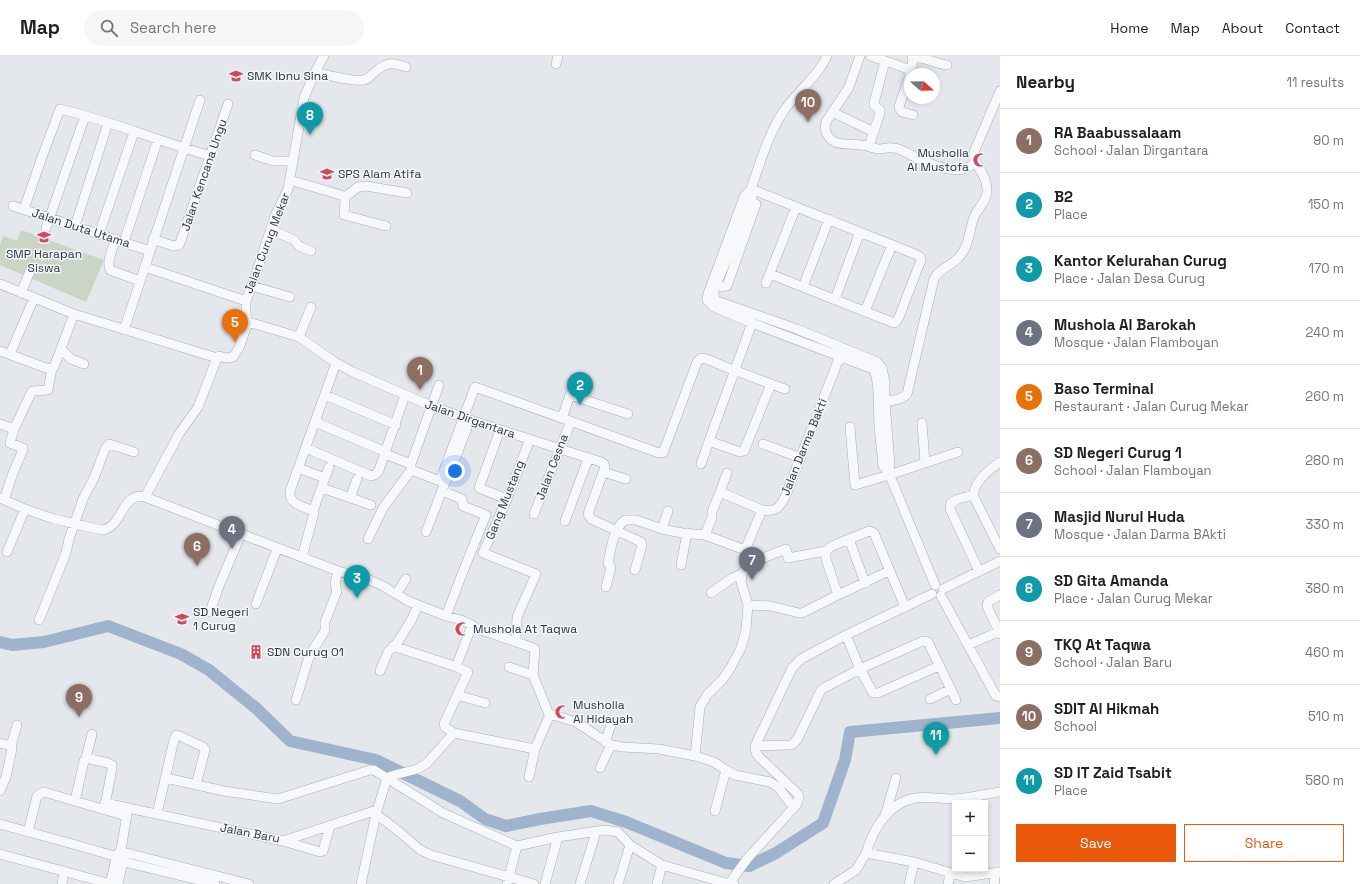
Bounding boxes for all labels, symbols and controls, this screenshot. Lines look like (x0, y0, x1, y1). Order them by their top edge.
search box (84, 10, 364, 46)
text: Map (20, 15, 60, 40)
icon: search (98, 17, 120, 39)
text: Search here (130, 18, 216, 37)
text: Home (1110, 19, 1148, 37)
text: Map (1170, 19, 1200, 37)
text: About (1222, 19, 1263, 37)
text: Contact (1285, 19, 1340, 37)
school or university icon: SMK Ibnu Sina (228, 68, 244, 84)
place label: SMK Ibnu Sina (247, 68, 328, 84)
north arrow (904, 68, 940, 104)
text: Nearby (1016, 71, 1075, 93)
text: 11 results (1287, 74, 1344, 91)
pin: 10 (795, 89, 821, 122)
pin: 8 (297, 102, 323, 135)
street label: Jalan Kencana Ungu (177, 117, 231, 233)
text: RA Baabussalaam (1054, 123, 1181, 142)
text: 1 (1026, 132, 1032, 149)
text: 90 m (1313, 132, 1344, 149)
text: School · Jalan Dirgantara (1054, 142, 1209, 159)
place label: Musholla Al Mustofa (907, 145, 969, 175)
mosque icon: Musholla Al Mustofa (972, 152, 988, 168)
school or university icon: SPS Alam Atifa (319, 166, 335, 182)
place label: SPS Alam Atifa (338, 166, 421, 182)
text: B2 (1054, 187, 1073, 206)
street label: Jalan Curug Mekar (240, 190, 294, 296)
text: 2 (1025, 196, 1033, 213)
text: 150 m (1308, 196, 1344, 213)
street label: Jalan Duta Utama (30, 205, 132, 251)
text: Place (1054, 206, 1088, 223)
school or university icon: SMP Harapan Siswa (36, 229, 52, 245)
place label: SMP Harapan Siswa (6, 246, 82, 276)
text: Kantor Kelurahan Curug (1054, 251, 1227, 270)
text: 3 (1025, 260, 1033, 277)
text: 170 m (1308, 260, 1344, 277)
text: Place · Jalan Desa Curug (1054, 270, 1205, 287)
pin: 5 (222, 309, 248, 342)
text: Mushola Al Barokah (1054, 315, 1196, 334)
text: 4 (1025, 324, 1033, 341)
text: 240 m (1306, 324, 1344, 341)
text: Mosque · Jalan Flamboyan (1054, 334, 1219, 351)
pin: 1 (407, 357, 433, 390)
pin: 2 (567, 372, 593, 405)
text: Baso Terminal (1054, 379, 1154, 398)
text: 5 (1025, 388, 1033, 405)
text: 260 m (1305, 388, 1344, 405)
street label: Jalan Dirgantara (423, 396, 517, 442)
street label: Jalan Darma Bakti (777, 396, 831, 498)
text: Restaurant · Jalan Curug Mekar (1054, 398, 1249, 415)
street label: Jalan Cesna (532, 432, 572, 502)
text: SD Negeri Curug 1 (1054, 443, 1182, 462)
text: 6 (1025, 452, 1033, 469)
text: 280 m (1305, 452, 1344, 469)
street label: Gang Mustang (482, 458, 528, 542)
your location (445, 461, 465, 481)
text: School · Jalan Flamboyan (1054, 462, 1212, 479)
text: Masjid Nurul Huda (1054, 507, 1185, 526)
pin: 4 (219, 516, 245, 549)
text: 7 (1025, 516, 1033, 533)
text: 330 m (1305, 516, 1344, 533)
text: Mosque · Jalan Darma BAkti (1054, 526, 1226, 543)
pin: 6 (184, 533, 210, 566)
pin: 7 (739, 547, 765, 580)
pin: 3 (344, 565, 370, 598)
text: SD Gita Amanda (1054, 571, 1168, 590)
text: 8 (1025, 580, 1033, 597)
text: 380 m (1305, 580, 1344, 597)
text: Place · Jalan Curug Mekar (1054, 590, 1213, 607)
place label: SD Negeri 1 Curug (193, 604, 249, 634)
school or university icon: SD Negeri 1 Curug (174, 611, 190, 627)
mosque icon: Mushola At Taqwa (454, 621, 470, 637)
place label: Mushola At Taqwa (473, 621, 577, 637)
text: TKQ At Taqwa (1054, 635, 1151, 654)
building icon: SDN Curug 01 (248, 644, 264, 660)
place label: SDN Curug 01 (267, 644, 344, 660)
text: 9 (1025, 644, 1033, 661)
text: 460 m (1305, 644, 1344, 661)
text: School · Jalan Baru (1054, 654, 1172, 671)
pin: 9 (66, 684, 92, 717)
place label: Musholla Al Hidayah (573, 697, 633, 727)
text: SDIT Al Hikmah (1054, 699, 1159, 718)
mosque icon: Musholla Al Hidayah (554, 704, 570, 720)
text: 10 (1022, 708, 1036, 725)
text: 510 m (1308, 708, 1344, 725)
text: School (1054, 718, 1097, 735)
pin: 11 (923, 722, 949, 755)
text: SD IT Zaid Tsabit (1054, 763, 1172, 782)
text: 11 (1023, 772, 1035, 789)
text: 580 m (1305, 772, 1344, 789)
text: Place (1054, 782, 1088, 799)
map controls (952, 800, 988, 872)
button: + (952, 800, 988, 836)
street label: Jalan Baru (219, 819, 281, 847)
button: Save (1016, 824, 1176, 862)
button: Share (1184, 824, 1344, 862)
button: − (952, 836, 988, 872)

